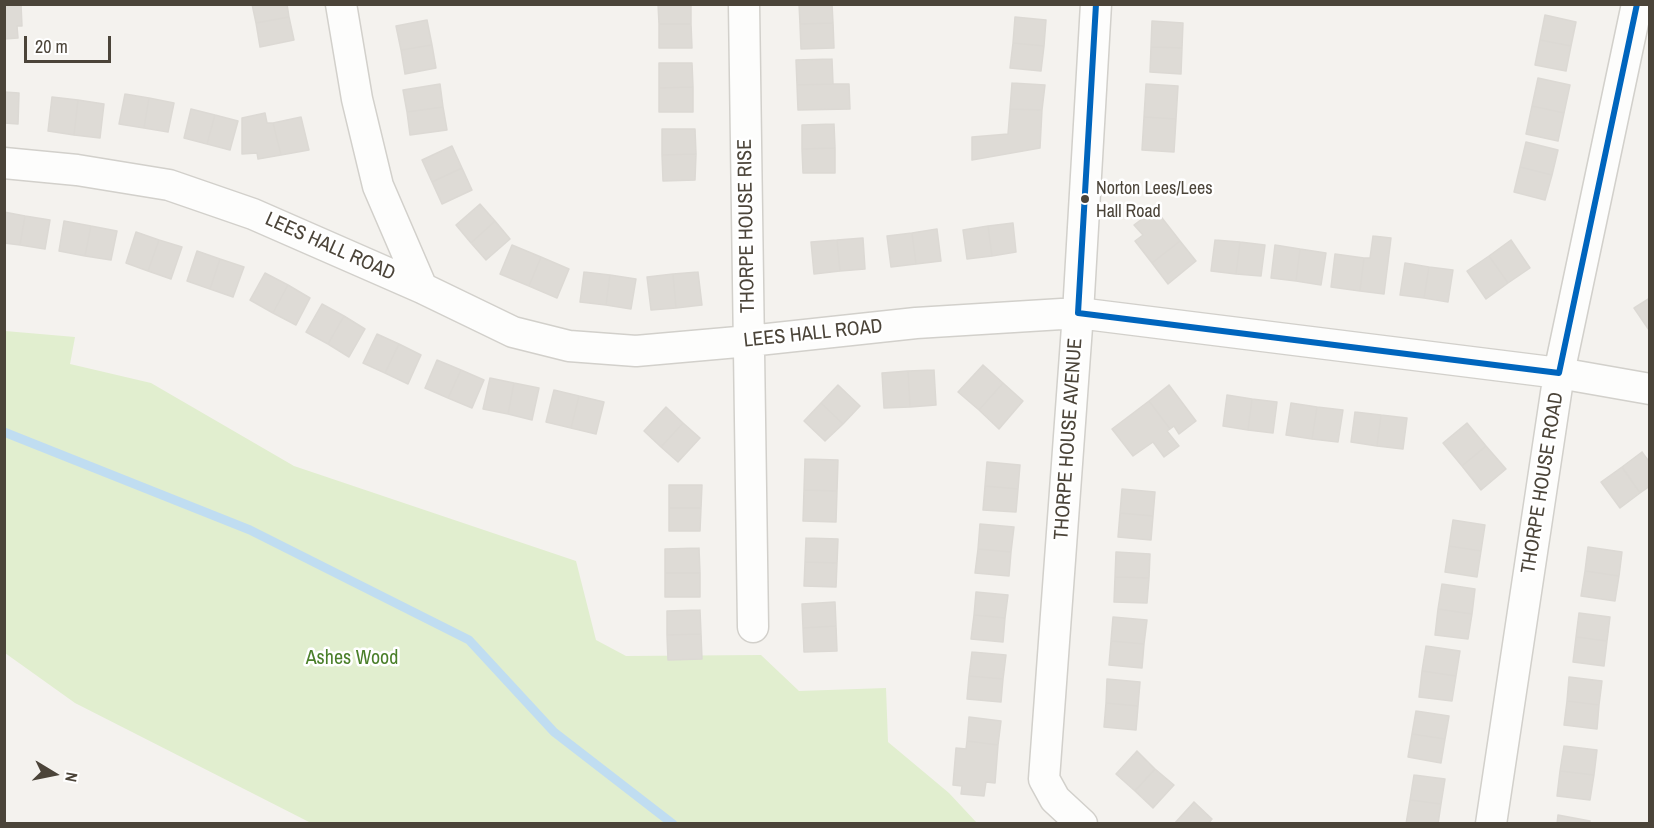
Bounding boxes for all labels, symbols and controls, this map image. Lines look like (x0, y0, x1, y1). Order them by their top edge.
scale bar (27, 24, 114, 62)
text: 20 m (35, 34, 68, 59)
street label: THORPE HOUSE RISE (733, 139, 761, 313)
place label: Norton Lees/Lees Hall Road (1096, 178, 1213, 220)
marker: Norton Lees/Lees Hall Road (1079, 193, 1091, 205)
street label: LEES HALL ROAD (261, 208, 399, 286)
street label: LEES HALL ROAD (742, 315, 884, 353)
street label: THORPE HOUSE AVENUE (1050, 337, 1088, 541)
street label: THORPE HOUSE ROAD (1517, 391, 1569, 575)
park label: Ashes Wood (306, 647, 398, 671)
north arrow (24, 744, 84, 804)
text: N (60, 771, 83, 784)

